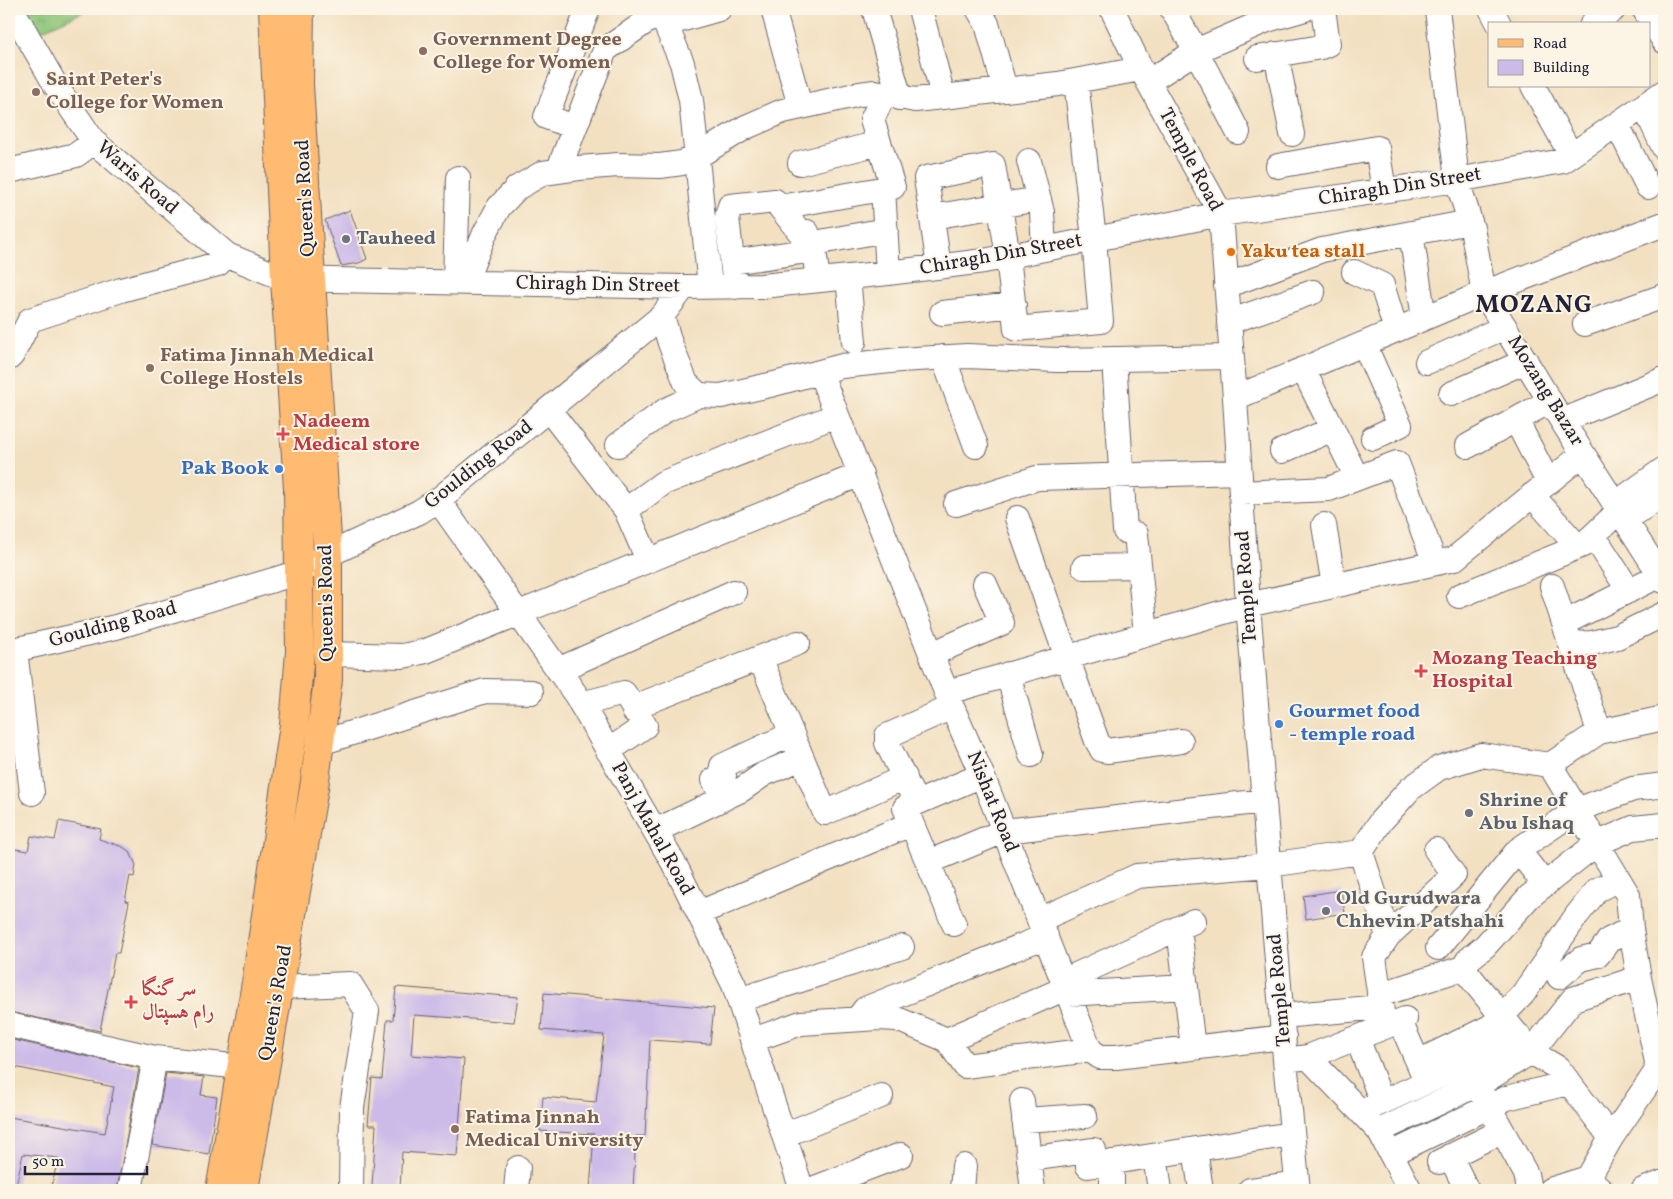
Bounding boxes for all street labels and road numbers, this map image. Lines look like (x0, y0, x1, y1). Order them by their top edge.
street label: Temple Road (1151, 103, 1229, 217)
street label: Waris Road (90, 134, 184, 222)
street label: Queen's Road (289, 139, 323, 257)
street label: Chiragh Din Street (1317, 160, 1483, 214)
street label: Chiragh Din Street (918, 227, 1084, 283)
street label: Chiragh Din Street (516, 270, 680, 300)
street label: Mozang Bazar (1500, 330, 1590, 452)
street label: Goulding Road (419, 414, 539, 516)
street label: Temple Road (1229, 529, 1265, 645)
street label: Queen's Road (312, 544, 342, 662)
street label: Goulding Road (46, 595, 180, 655)
street label: Nishat Road (959, 747, 1025, 857)
street label: Panj Mahal Road (604, 757, 700, 901)
street label: Temple Road (1261, 932, 1299, 1048)
street label: Queen's Road (252, 943, 300, 1063)

